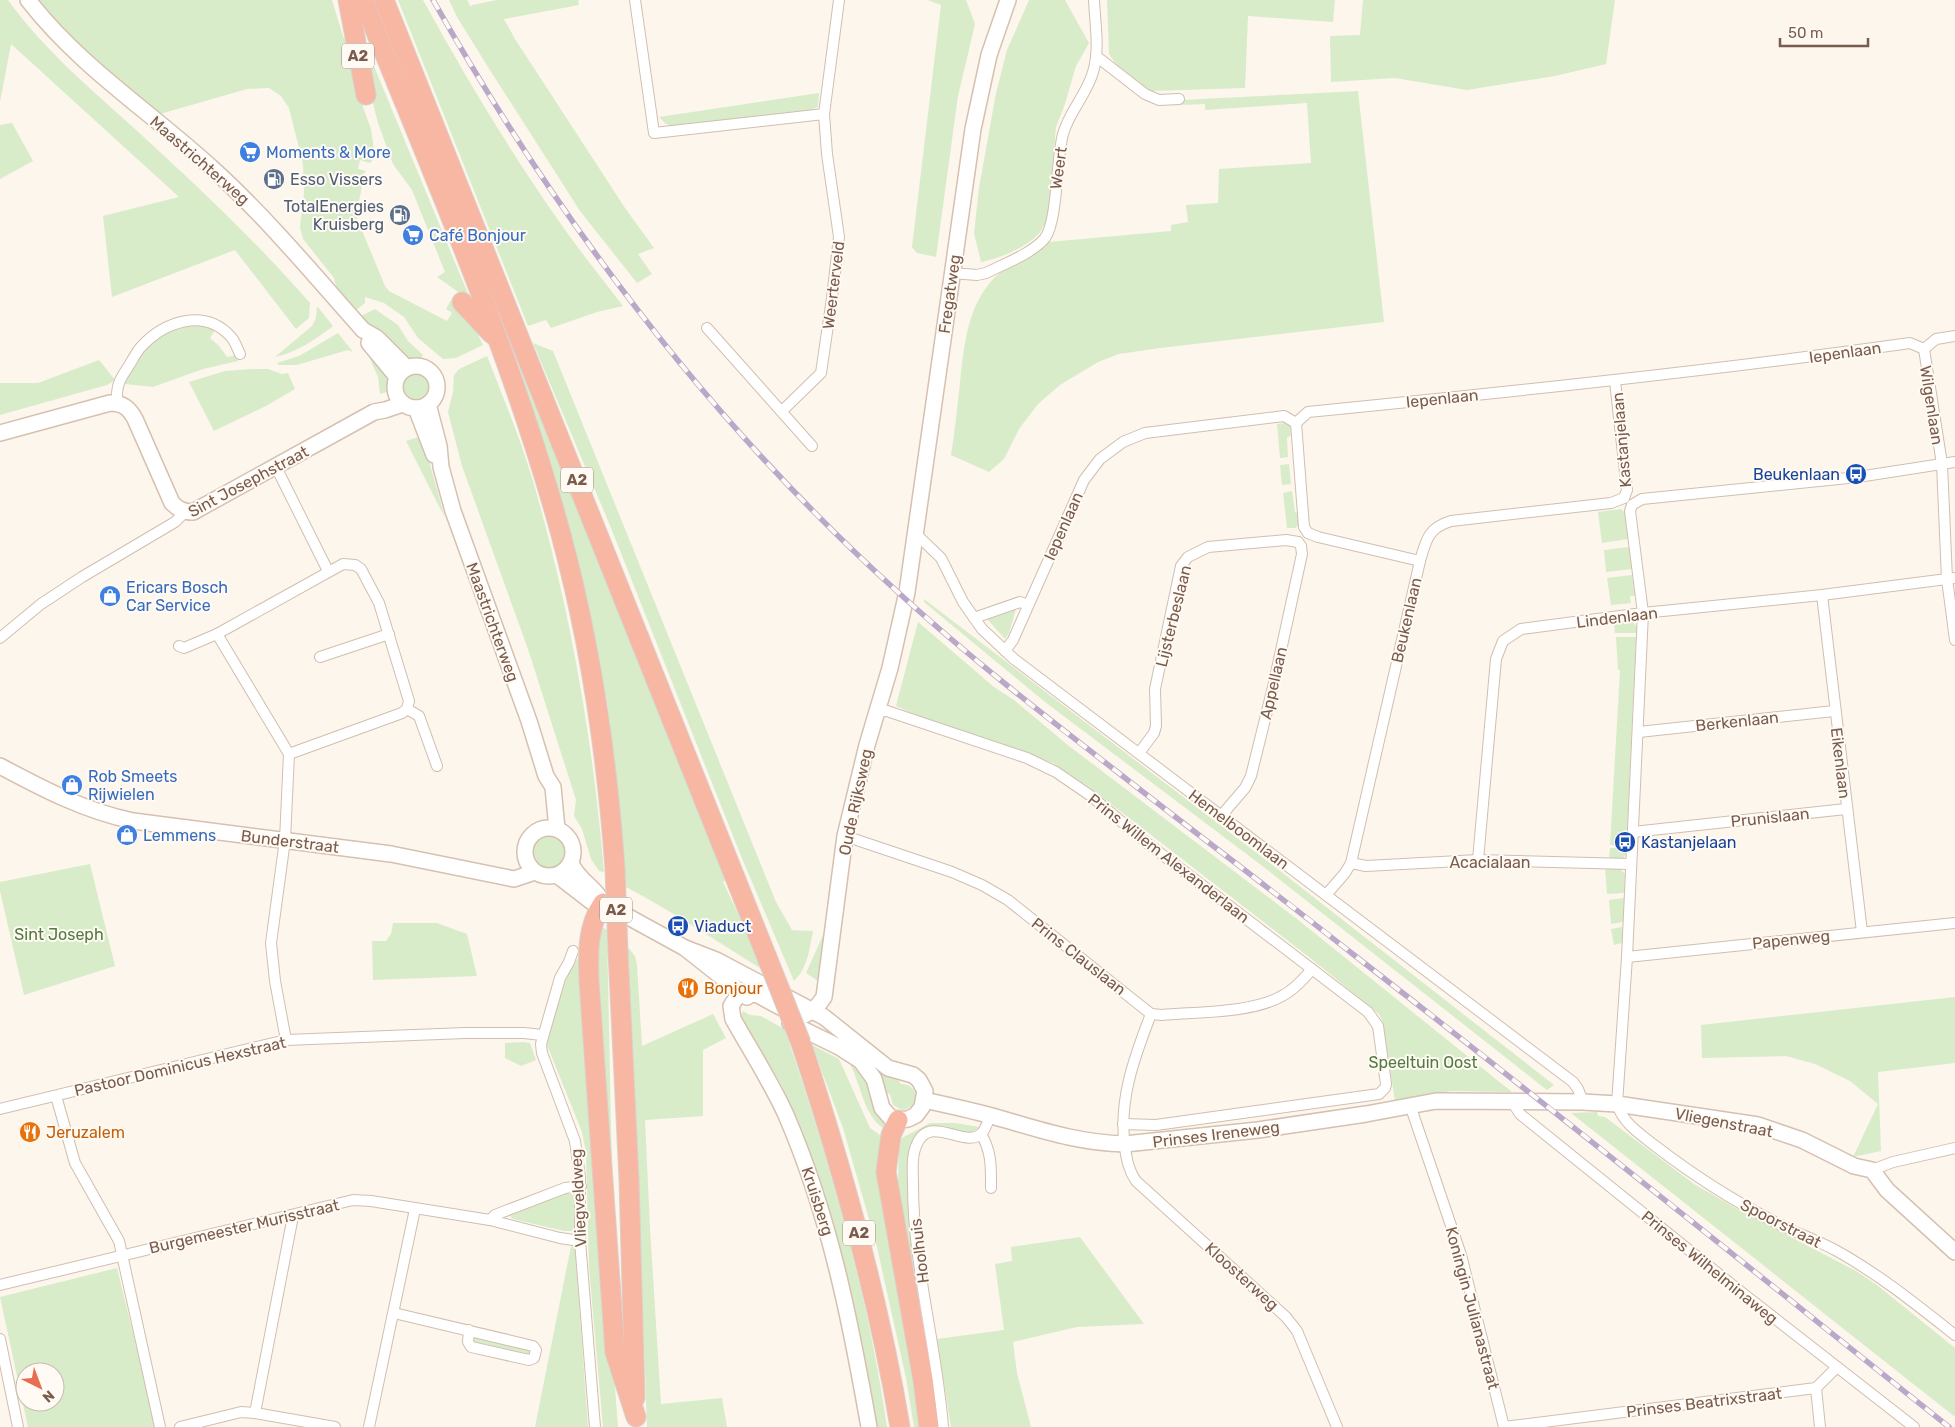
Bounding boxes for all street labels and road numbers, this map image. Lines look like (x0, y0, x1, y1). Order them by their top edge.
road number: A2 (342, 44, 374, 68)
street label: Maastrichterweg (146, 112, 253, 209)
street label: Weert (1046, 146, 1071, 191)
street label: Weerterveld (819, 240, 848, 330)
street label: Fregatweg (935, 253, 964, 335)
street label: Iepenlaan (1808, 338, 1882, 367)
street label: Wilgenlaan (1916, 364, 1947, 446)
street label: Iepenlaan (1405, 385, 1479, 412)
street label: Kastanjelaan (1608, 392, 1635, 488)
street label: Sint Josephstraat (185, 442, 312, 521)
road number: A2 (561, 468, 593, 492)
street label: Iepenlaan (1040, 489, 1087, 563)
street label: Maastrichterweg (462, 560, 523, 684)
street label: Lijsterbeslaan (1152, 563, 1195, 669)
street label: Beukenlaan (1387, 576, 1426, 665)
street label: Lindenlaan (1575, 603, 1659, 632)
street label: Appellaan (1256, 645, 1291, 721)
street label: Berkenlaan (1695, 708, 1780, 735)
street label: Eikenlaan (1827, 726, 1854, 800)
street label: Oude Rijksweg (835, 747, 876, 857)
street label: Hemelboomlaan (1185, 785, 1293, 873)
street label: Prins Willem Alexanderlaan (1084, 790, 1253, 927)
street label: Prunislaan (1730, 804, 1810, 831)
street label: Bunderstraat (240, 826, 340, 857)
street label: Acacialaan (1449, 853, 1531, 872)
road number: A2 (600, 898, 632, 922)
street label: Prins Clauslaan (1028, 914, 1130, 999)
street label: Papenweg (1751, 926, 1831, 953)
street label: Pastoor Dominicus Hexstraat (72, 1033, 288, 1100)
street label: Vliegenstraat (1673, 1104, 1775, 1141)
street label: Prinses Ireneweg (1151, 1117, 1281, 1152)
street label: Vliegveldweg (566, 1148, 591, 1248)
street label: Kruisberg (797, 1164, 838, 1238)
street label: Burgemeester Murisstraat (147, 1195, 341, 1258)
street label: Spoorstraat (1737, 1195, 1824, 1252)
street label: Prinses Wilhelminaweg (1638, 1207, 1782, 1328)
street label: Hoolhuis (906, 1217, 933, 1284)
road number: A2 (843, 1220, 875, 1246)
street label: Koningin Julianastraat (1442, 1225, 1503, 1392)
street label: Kloosterweg (1201, 1238, 1282, 1314)
street label: Prinses Beatrixstraat (1625, 1384, 1783, 1421)

